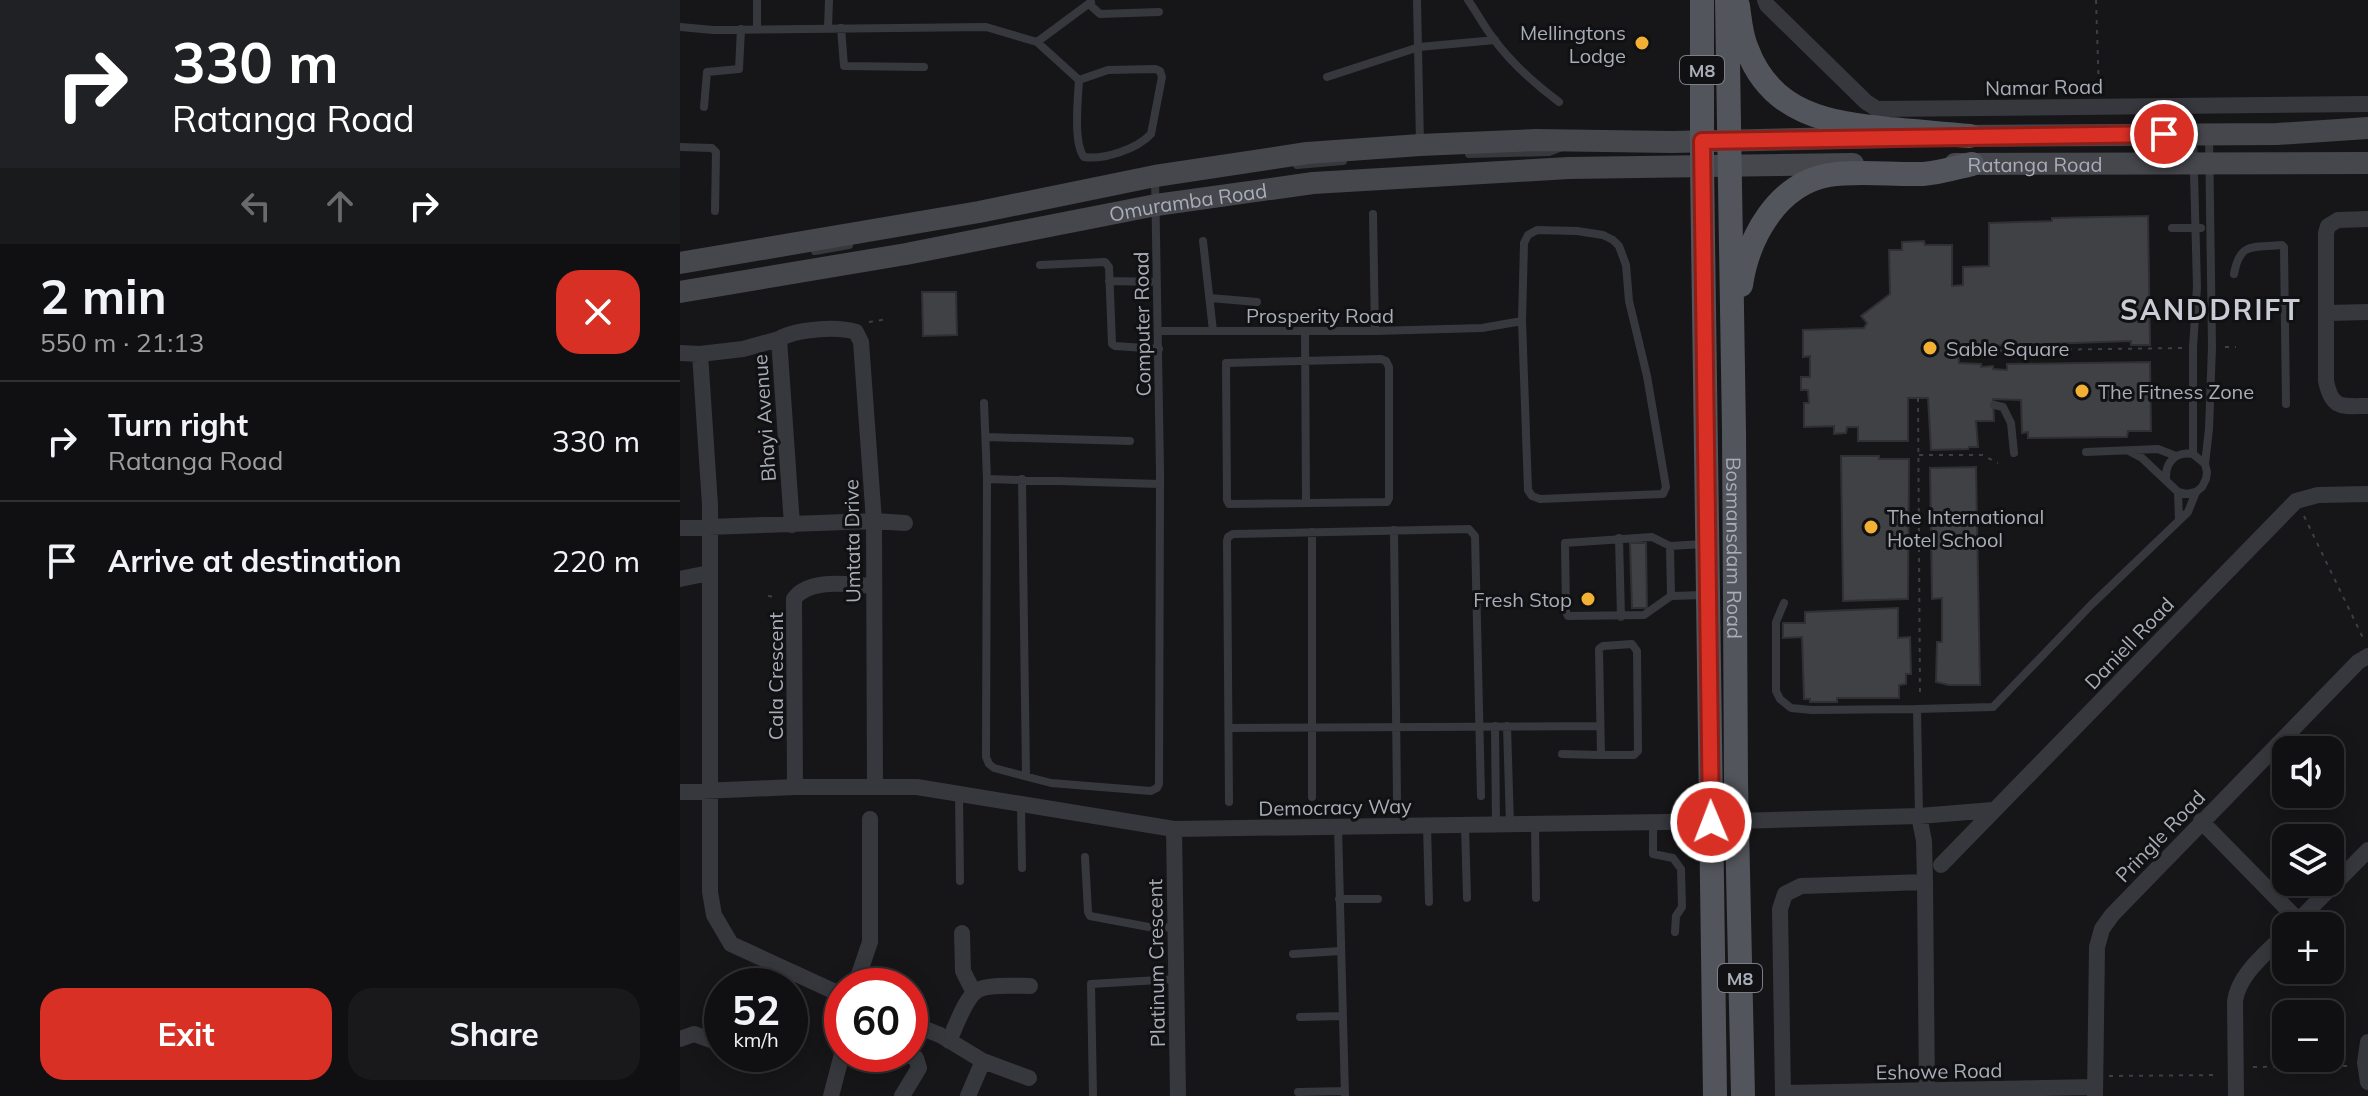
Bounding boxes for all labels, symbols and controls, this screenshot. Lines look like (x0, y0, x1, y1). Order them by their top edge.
place label: Mellingtons Lodge (1520, 20, 1626, 68)
text: 330 m (172, 27, 339, 97)
icon: right (40, 32, 144, 136)
marker: Mellingtons Lodge (1633, 34, 1651, 52)
road number: M8 (1680, 56, 1724, 84)
street label: Namar Road (1985, 73, 2103, 101)
text: Ratanga Road (172, 96, 415, 141)
pin (2130, 100, 2198, 168)
icon: arrive (2142, 112, 2186, 156)
street label: Ratanga Road (1968, 151, 2102, 176)
street label: Omuramba Road (1107, 177, 1269, 226)
icon: left (234, 184, 278, 228)
icon: ahead (318, 184, 362, 228)
icon: right (402, 184, 446, 228)
street label: Computer Road (1128, 251, 1156, 397)
text: 2 min (40, 266, 167, 326)
button: close (556, 270, 640, 354)
district label: SANDDRIFT (2120, 292, 2302, 327)
street label: Prosperity Road (1246, 303, 1394, 328)
text: 550 m · 21:13 (40, 326, 204, 359)
place label: Sable Square (1946, 336, 2069, 361)
marker: Sable Square (1921, 339, 1939, 357)
street label: Bhayi Avenue (747, 354, 781, 482)
place label: The Fitness Zone (2098, 379, 2254, 404)
marker: The Fitness Zone (2073, 382, 2091, 400)
text: Turn right (108, 406, 248, 444)
icon: right (40, 419, 84, 463)
text: 330 m (552, 422, 640, 460)
text: Ratanga Road (108, 444, 283, 477)
street label: Bosmansdam Road (1722, 457, 1748, 639)
street label: Umtata Drive (838, 479, 866, 603)
place label: The International Hotel School (1887, 504, 2044, 552)
marker: The International Hotel School (1862, 518, 1880, 536)
icon: arrive (40, 539, 84, 583)
text: Arrive at destination (108, 542, 402, 580)
text: 220 m (552, 542, 640, 580)
place label: Fresh Stop (1473, 587, 1572, 612)
marker: Fresh Stop (1579, 590, 1597, 608)
street label: Daniell Road (2079, 592, 2179, 694)
street label: Cala Crescent (763, 612, 788, 740)
map controls (2272, 736, 2344, 1072)
button: sound (2272, 736, 2344, 808)
position arrow (1669, 780, 1753, 864)
street label: Pringle Road (2110, 785, 2210, 887)
street label: Democracy Way (1258, 793, 1412, 821)
button: layers (2272, 824, 2344, 896)
street label: Platinum Crescent (1142, 879, 1170, 1047)
button: + (2272, 912, 2344, 984)
road number: M8 (1718, 964, 1762, 992)
speed limit sign: 60 (824, 968, 928, 1072)
text: 52 (732, 985, 780, 1035)
button: Exit (40, 988, 332, 1080)
button: Share (348, 988, 640, 1080)
button: − (2272, 1000, 2344, 1072)
text: km/h (733, 1027, 779, 1052)
street label: Eshowe Road (1875, 1057, 2003, 1085)

